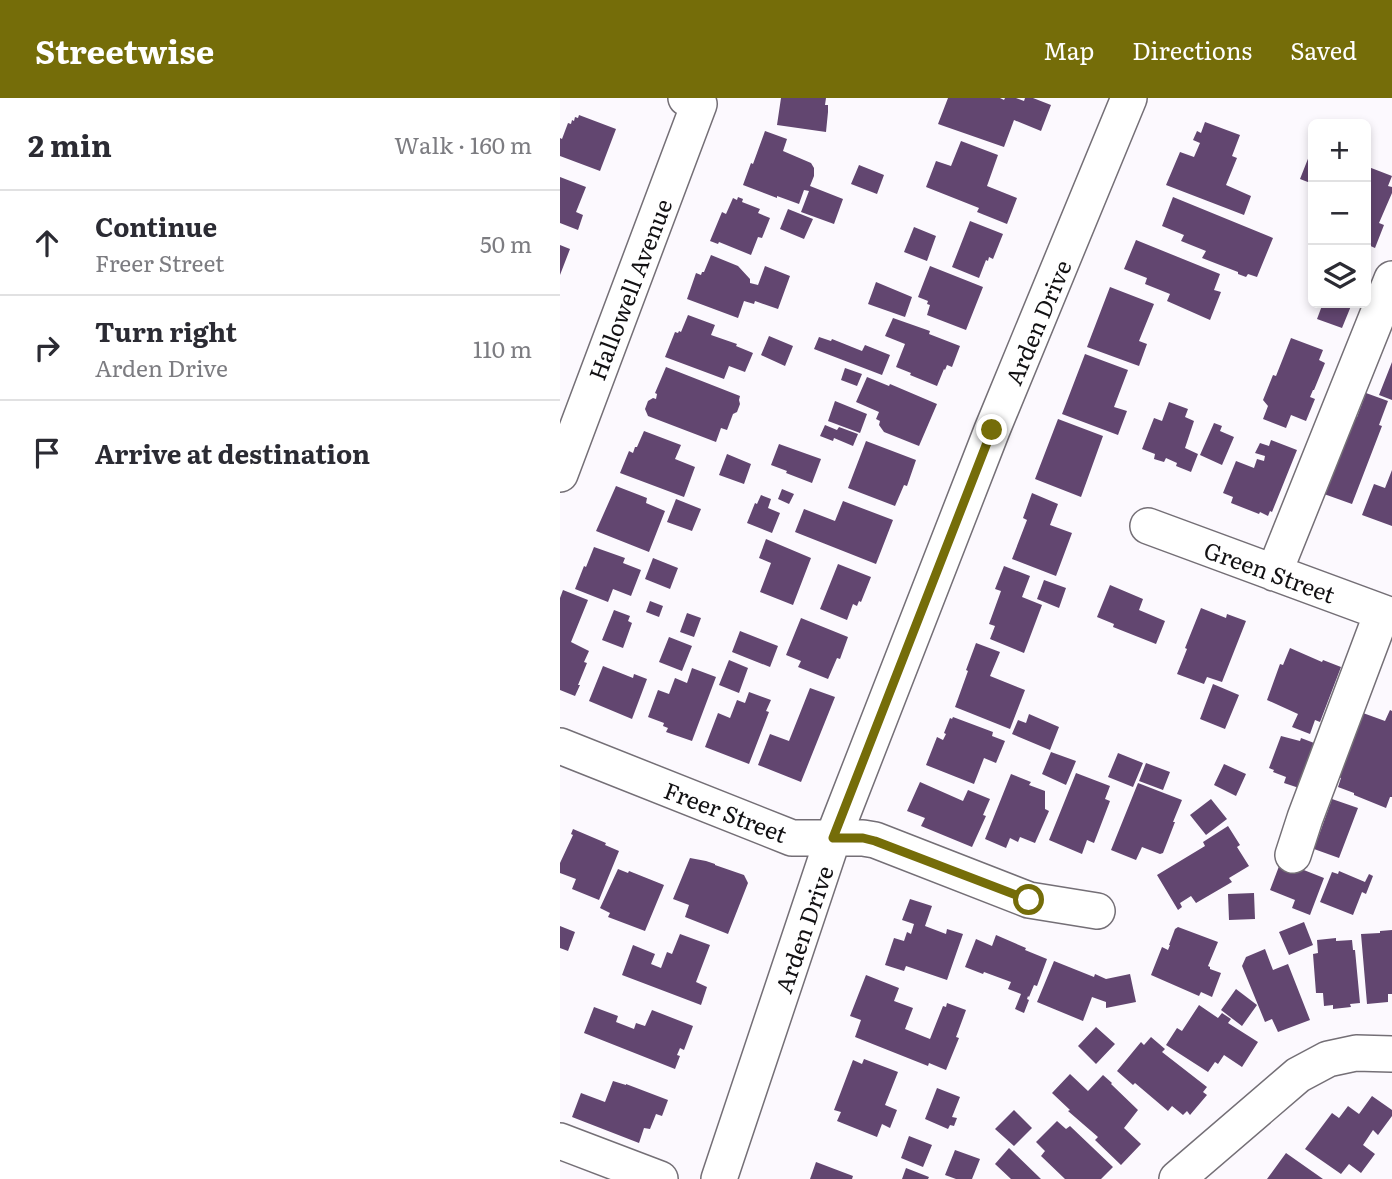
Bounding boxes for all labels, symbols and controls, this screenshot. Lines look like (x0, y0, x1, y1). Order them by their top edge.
text: Streetwise (35, 25, 214, 74)
text: Map (1043, 32, 1094, 67)
text: Directions (1132, 32, 1252, 67)
text: Saved (1290, 32, 1357, 67)
map controls (1308, 119, 1371, 308)
button: + (1308, 119, 1371, 182)
text: 2 min (28, 122, 112, 166)
text: Walk · 160 m (394, 127, 532, 161)
button: − (1308, 182, 1371, 245)
street label: Hallowell Avenue (579, 193, 679, 385)
text: Continue (95, 206, 217, 245)
icon: ahead (28, 224, 66, 262)
text: 50 m (480, 226, 532, 260)
text: Freer Street (95, 245, 224, 279)
button: layers (1308, 245, 1371, 308)
street label: Arden Drive (995, 254, 1079, 390)
text: Turn right (95, 311, 237, 350)
icon: right (28, 329, 66, 367)
text: 110 m (473, 331, 532, 365)
text: Arden Drive (95, 350, 228, 384)
route end (976, 414, 1007, 445)
text: Arrive at destination (95, 433, 370, 472)
icon: arrive (28, 434, 66, 472)
street label: Green Street (1200, 532, 1341, 611)
street label: Freer Street (660, 772, 793, 850)
street label: Arden Drive (765, 861, 841, 997)
route start (1013, 884, 1044, 915)

